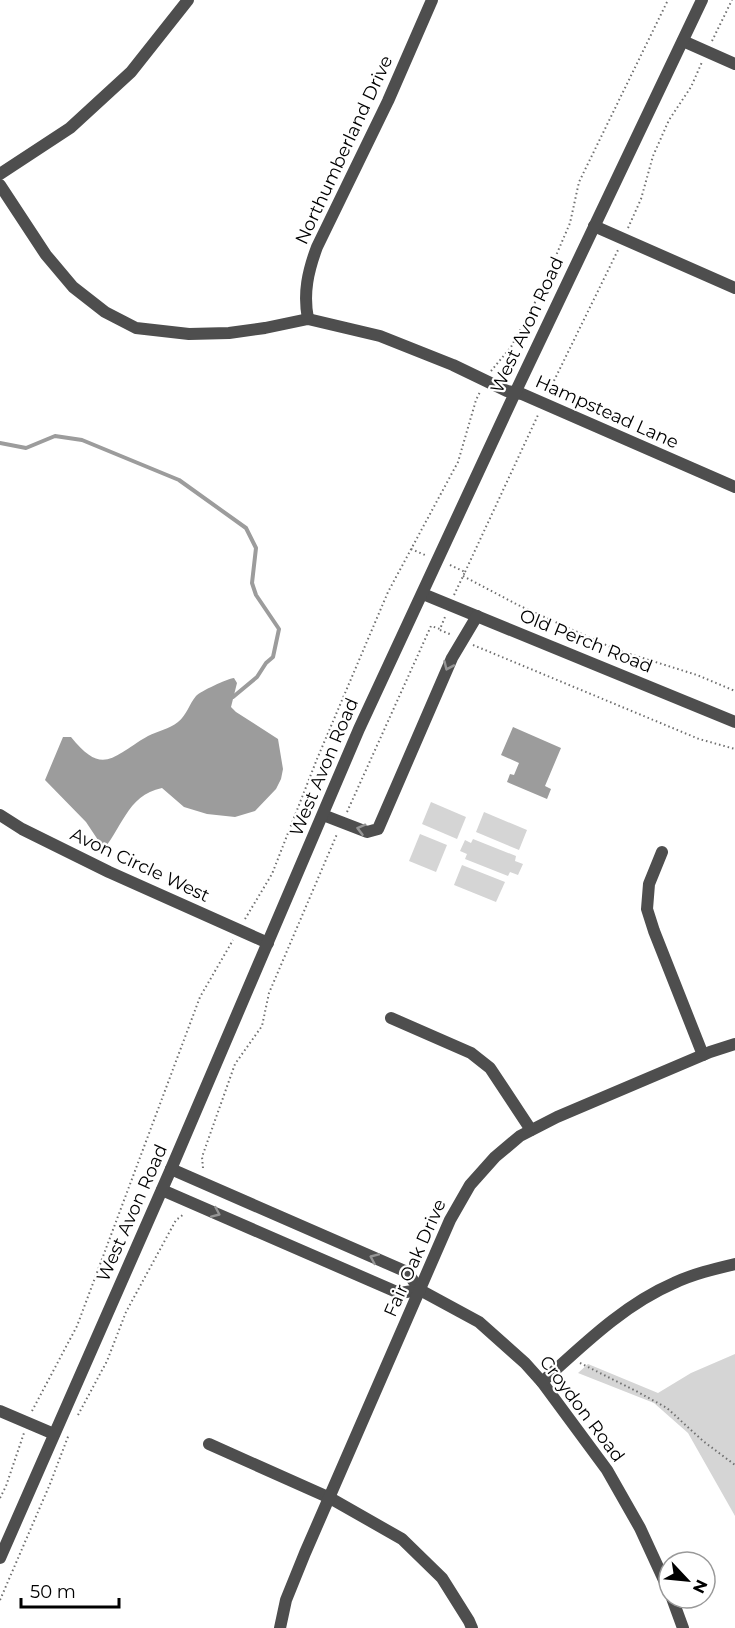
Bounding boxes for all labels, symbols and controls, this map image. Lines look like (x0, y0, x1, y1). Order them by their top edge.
street label: Northumberland Drive (291, 52, 398, 248)
street label: West Avon Road (486, 253, 568, 397)
street label: Hampstead Lane (532, 370, 682, 454)
street label: Old Perch Road (516, 604, 656, 678)
one-way arrow (444, 660, 456, 671)
street label: West Avon Road (285, 695, 363, 839)
street label: Avon Circle West (67, 823, 213, 907)
one-way arrow (356, 823, 366, 836)
street label: West Avon Road (92, 1141, 172, 1285)
street label: Fair Oak Drive (379, 1196, 451, 1320)
one-way arrow (209, 1206, 220, 1218)
one-way arrow (369, 1253, 380, 1265)
street label: Croydon Road (535, 1351, 629, 1467)
north arrow (657, 1550, 717, 1610)
scale bar (21, 1571, 118, 1609)
text: N (689, 1576, 711, 1596)
text: 50 m (30, 1581, 76, 1603)

